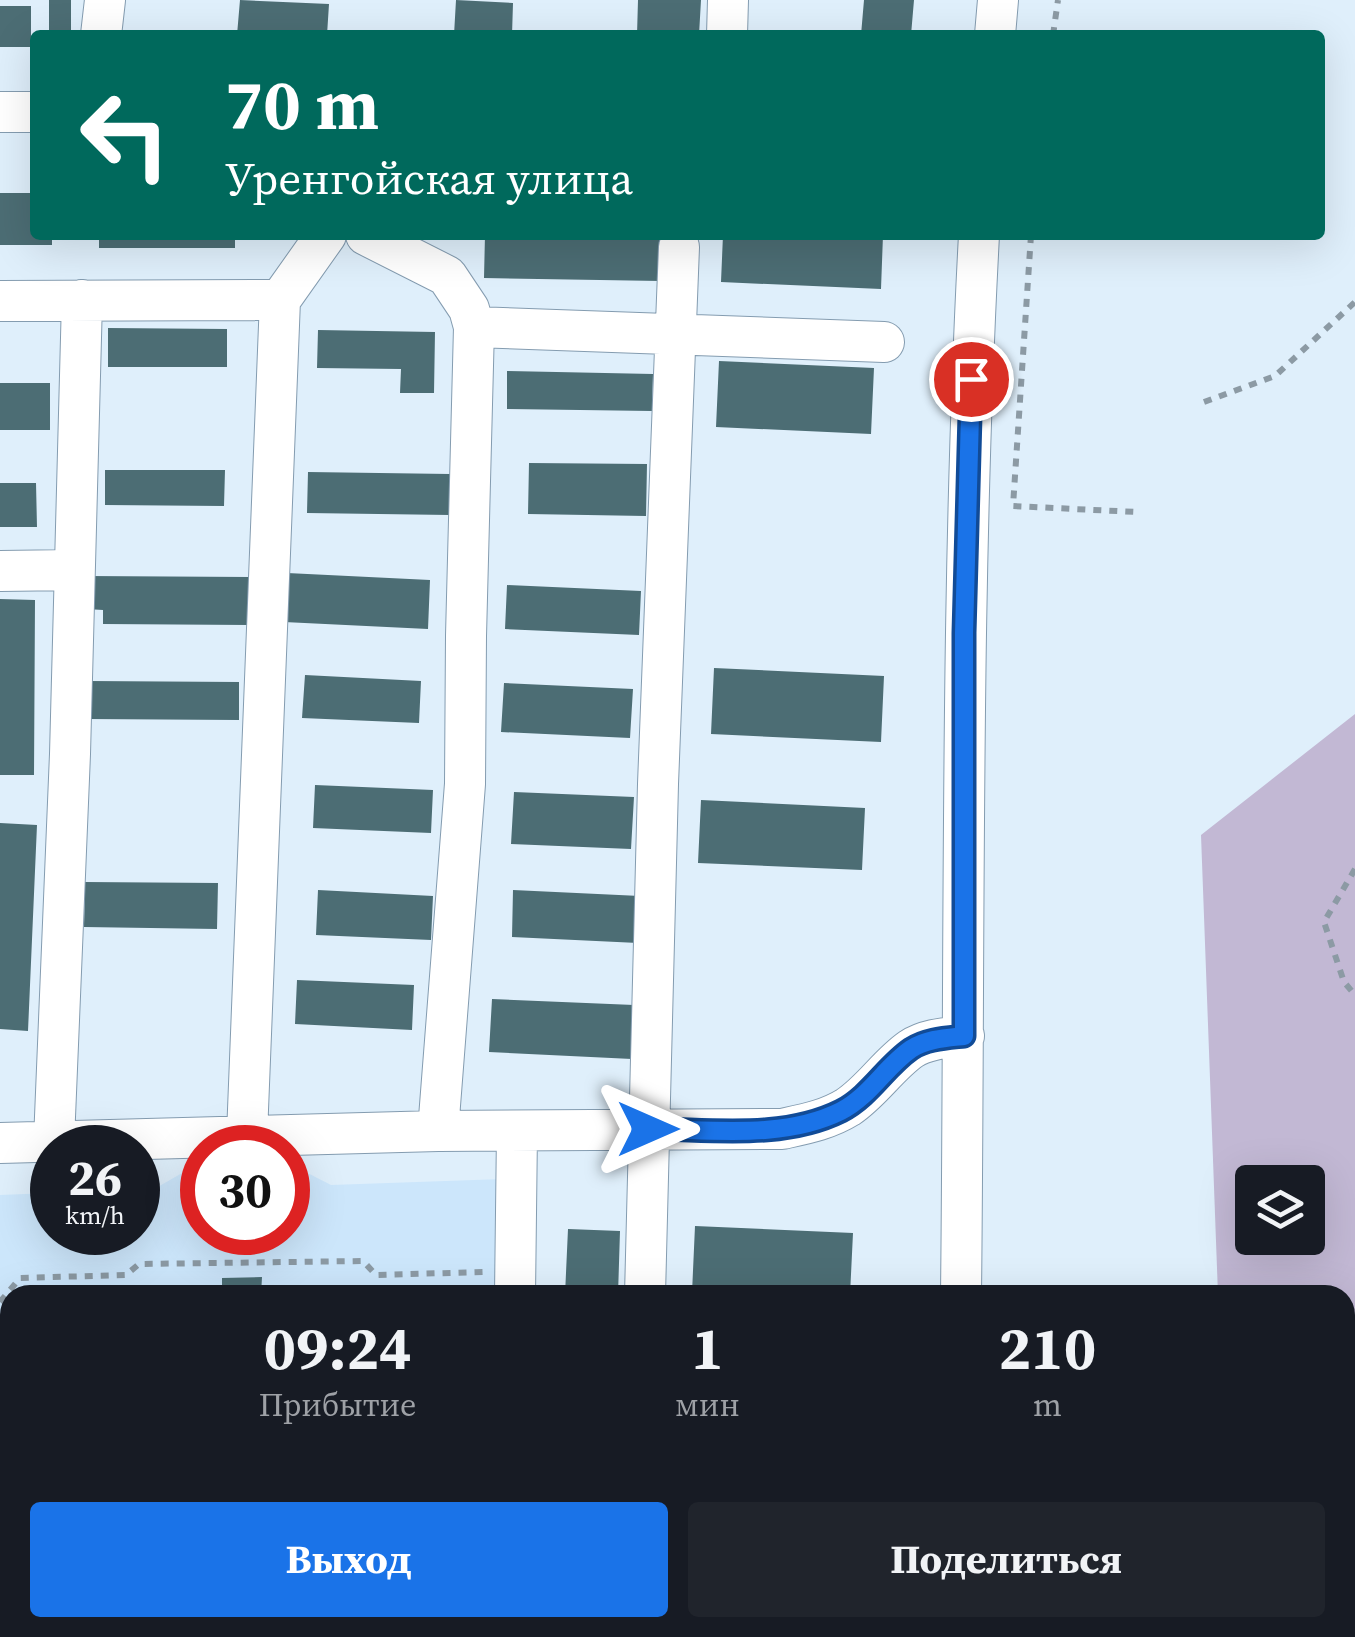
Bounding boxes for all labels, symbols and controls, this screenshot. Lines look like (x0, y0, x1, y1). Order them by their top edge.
text: 70 m (225, 56, 379, 152)
icon: left (60, 70, 190, 200)
text: Уренгойская улица (225, 147, 633, 209)
pin (929, 337, 1014, 422)
icon: arrive (944, 352, 999, 407)
position arrow (596, 1077, 700, 1181)
speed limit sign: 30 (180, 1125, 310, 1255)
text: 26 (68, 1143, 122, 1212)
map controls (1235, 1165, 1325, 1255)
button: layers (1235, 1165, 1325, 1255)
text: km/h (65, 1198, 125, 1232)
text: 09:24 (264, 1307, 412, 1389)
text: 1 (691, 1307, 724, 1389)
text: 210 (999, 1307, 1096, 1389)
text: Прибытие (259, 1383, 416, 1427)
text: мин (675, 1383, 740, 1427)
text: m (1033, 1383, 1062, 1427)
button: Выход (30, 1502, 668, 1617)
button: Поделиться (688, 1502, 1325, 1617)

